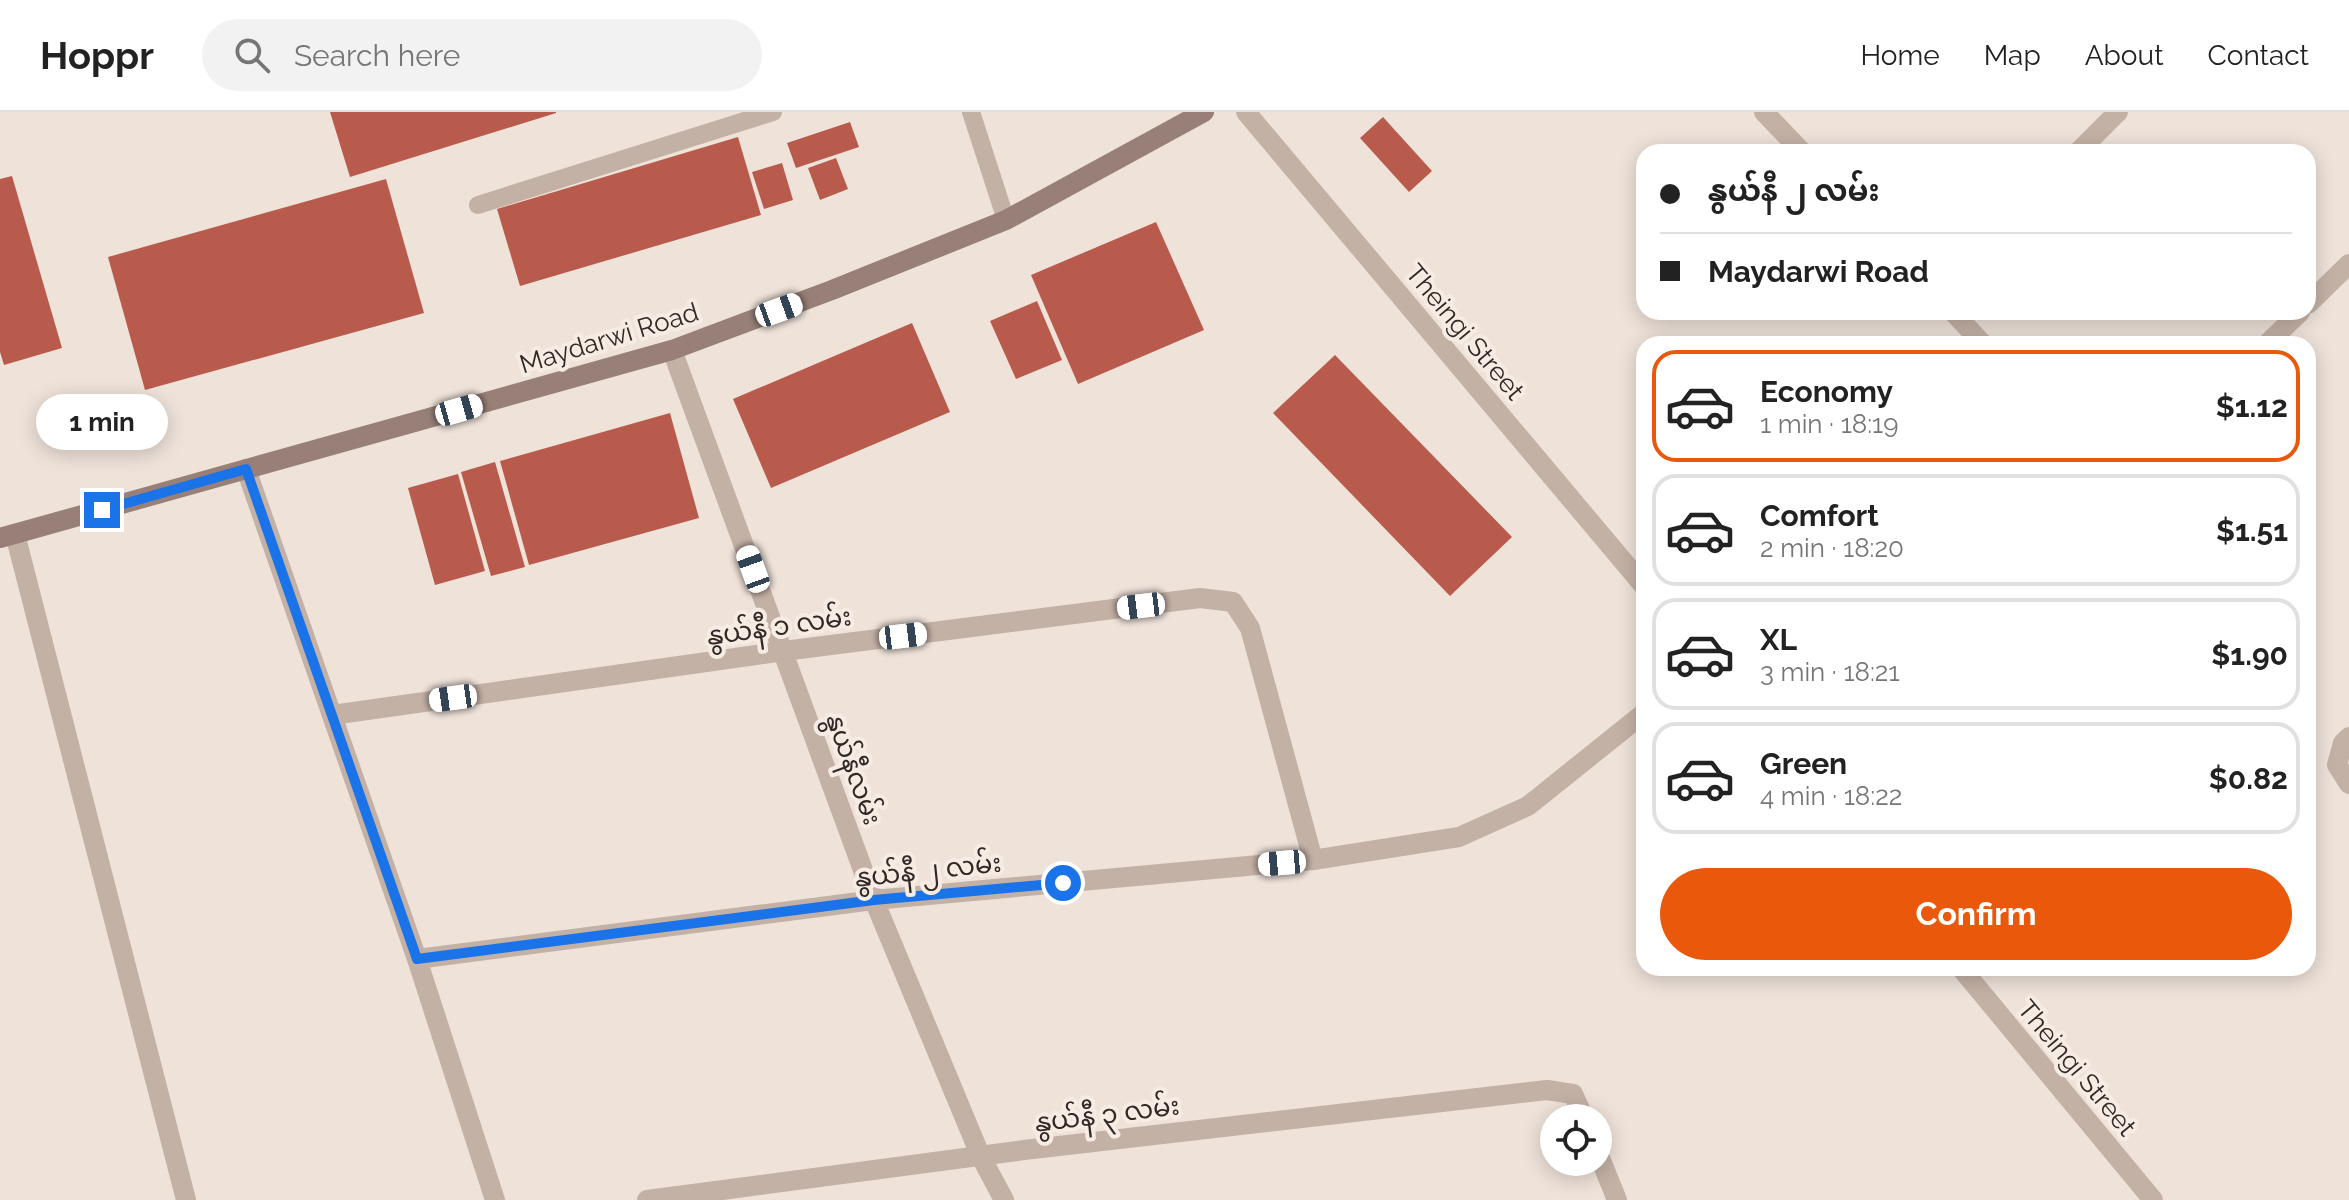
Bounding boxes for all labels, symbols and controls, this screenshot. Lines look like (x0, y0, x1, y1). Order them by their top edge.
search box (202, 19, 762, 91)
text: Hoppr (40, 33, 154, 78)
icon: search (230, 33, 274, 77)
text: Search here (294, 38, 460, 73)
text: Home (1860, 39, 1940, 72)
text: Map (1984, 39, 2041, 72)
text: About (2085, 39, 2164, 72)
text: Contact (2208, 39, 2309, 72)
text: နွယ်နီ ၂ လမ်း (1708, 173, 1880, 208)
text: Maydarwi Road (1708, 254, 1929, 289)
street label: Theingi Street (1400, 258, 1531, 406)
car (752, 291, 806, 329)
street label: Maydarwi Road (516, 297, 702, 379)
icon: car (1664, 370, 1736, 442)
text: Economy (1760, 374, 1893, 409)
text: $1.12 (2216, 389, 2288, 424)
car (433, 392, 485, 428)
callout: 1 min (36, 394, 168, 450)
text: 1 min (69, 407, 135, 437)
text: 1 min · 18:19 (1760, 409, 1898, 439)
route end (84, 492, 120, 528)
icon: car (1664, 494, 1736, 566)
text: Comfort (1760, 498, 1879, 533)
text: $1.51 (2216, 513, 2288, 548)
text: 2 min · 18:20 (1760, 533, 1904, 563)
car (734, 542, 772, 596)
car (1116, 591, 1166, 621)
street label: နွယ်နီ ၁ လမ်း (704, 599, 854, 657)
icon: car (1664, 618, 1736, 690)
car (878, 621, 928, 651)
text: XL (1760, 622, 1797, 657)
text: $1.90 (2211, 637, 2288, 672)
text: 3 min · 18:21 (1760, 657, 1900, 687)
car (428, 683, 478, 713)
street label: နွယ်နီလမ်း (814, 709, 890, 831)
icon: car (1664, 742, 1736, 814)
text: Green (1760, 746, 1847, 781)
text: $0.82 (2209, 761, 2288, 796)
text: 4 min · 18:22 (1760, 781, 1902, 811)
street label: နွယ်နီ ၂ လမ်း (853, 845, 1003, 899)
car (1257, 849, 1307, 877)
route start (1045, 865, 1081, 901)
button: Confirm (1660, 868, 2292, 960)
street label: Theingi Street (2012, 994, 2143, 1142)
street label: နွယ်နီ ၃ လမ်း (1033, 1088, 1182, 1144)
map controls (1540, 1104, 1612, 1176)
button: locate (1540, 1104, 1612, 1176)

